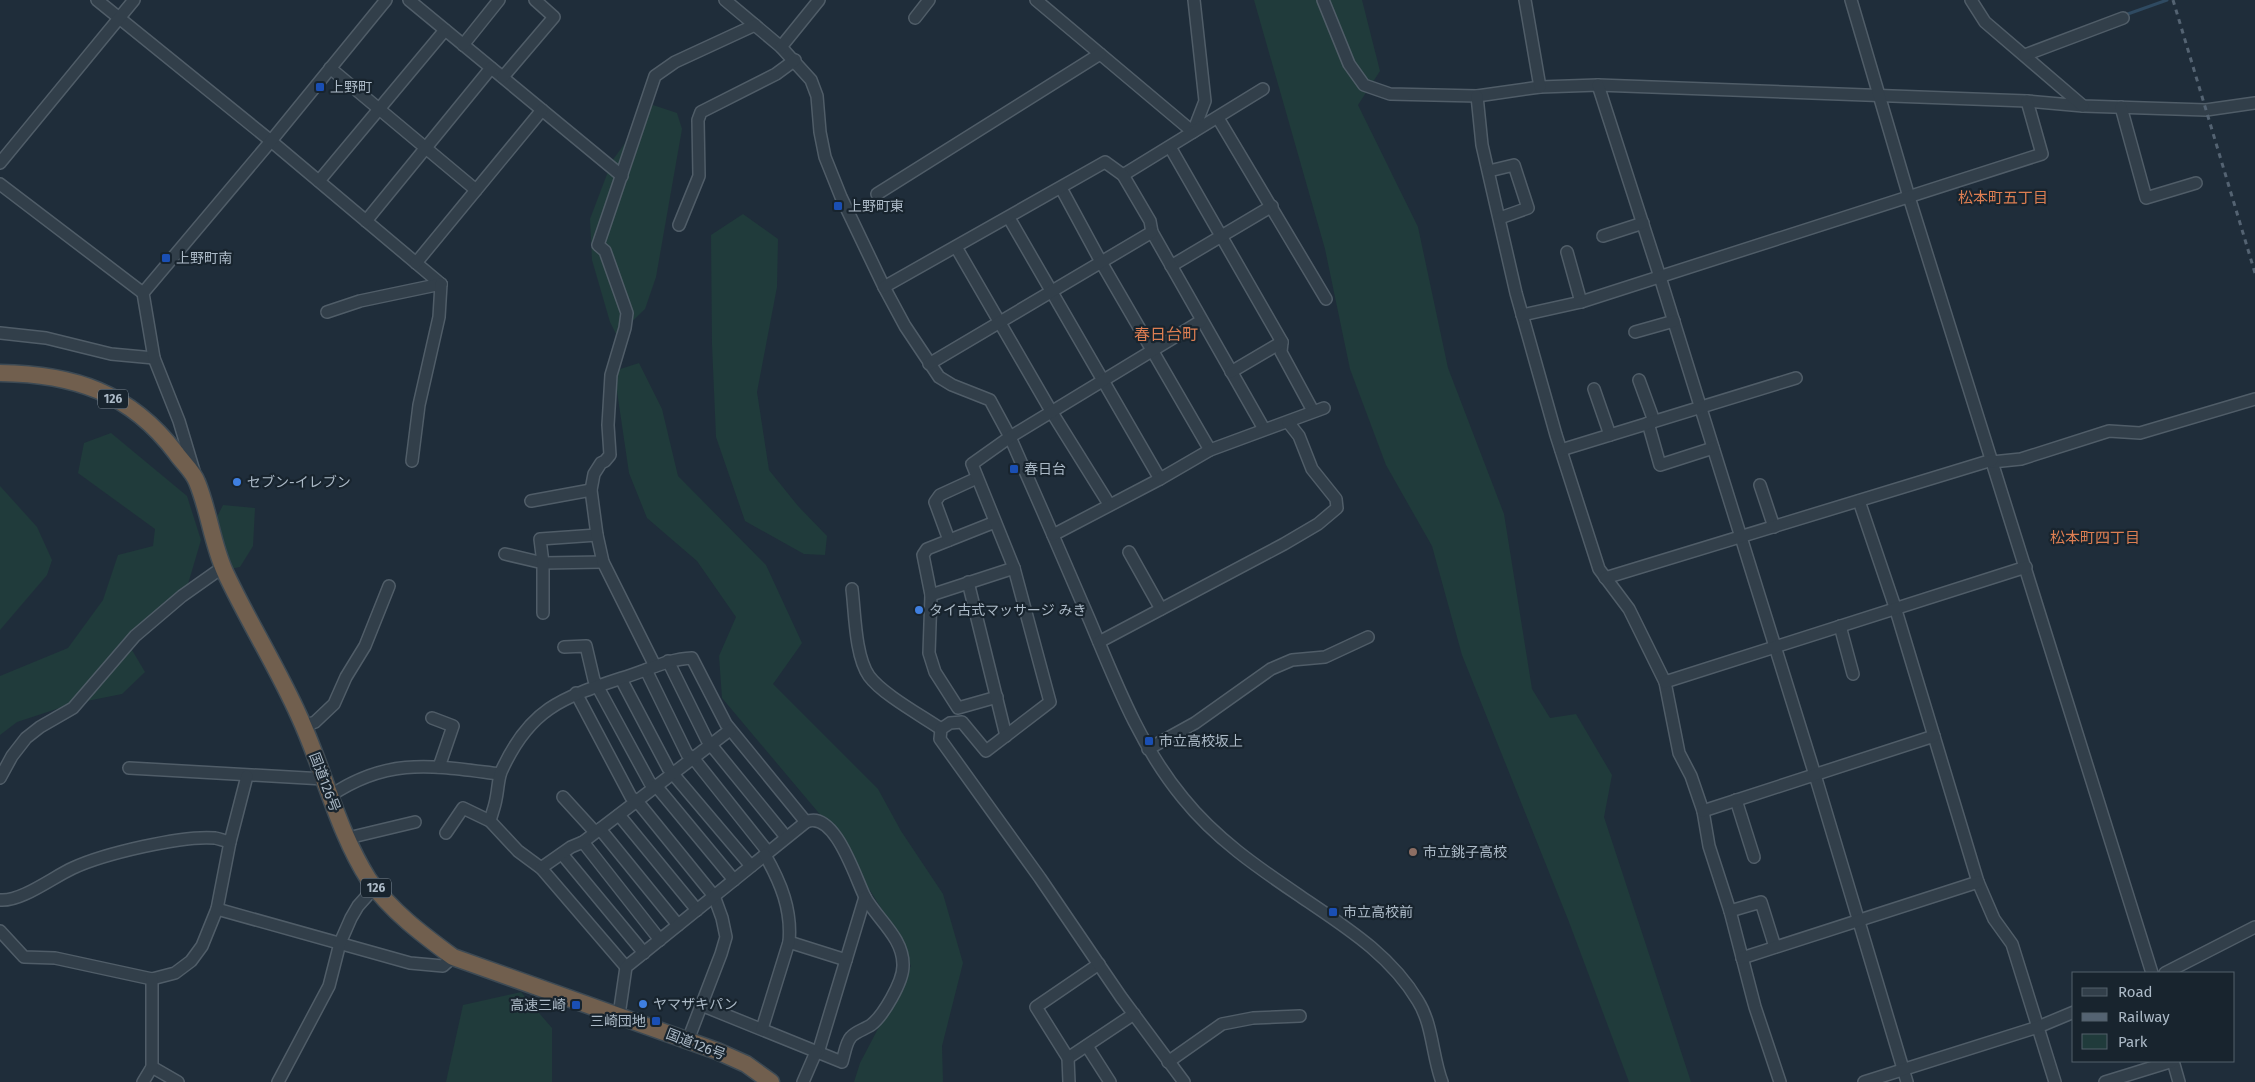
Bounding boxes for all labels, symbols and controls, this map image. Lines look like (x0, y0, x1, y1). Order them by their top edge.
place label: 上野町 (330, 79, 372, 96)
marker: 上野町 (314, 81, 326, 93)
district label: 松本町五丁目 (1958, 189, 2048, 207)
place label: 上野町東 (848, 198, 904, 215)
marker: 上野町東 (832, 200, 844, 212)
place label: 上野町南 (176, 250, 232, 267)
marker: 上野町南 (160, 252, 172, 264)
district label: 春日台町 (1134, 325, 1198, 344)
road number: 126 (98, 389, 128, 408)
place label: 春日台 (1024, 461, 1066, 478)
marker: 春日台 (1008, 463, 1020, 475)
place label: セブン-イレブン (247, 474, 351, 491)
marker: セブン-イレブン (231, 476, 243, 488)
district label: 松本町四丁目 (2050, 529, 2140, 547)
place label: タイ古式マッサージ みき (929, 602, 1086, 619)
marker: タイ古式マッサージ みき (913, 604, 925, 616)
place label: 市立高校坂上 (1159, 733, 1243, 750)
marker: 市立高校坂上 (1143, 735, 1155, 747)
street label: 国道126号 (305, 750, 344, 814)
place label: 市立銚子高校 (1423, 844, 1507, 861)
marker: 市立銚子高校 (1407, 846, 1419, 858)
road number: 126 (361, 878, 391, 898)
place label: 市立高校前 (1343, 904, 1413, 921)
marker: 市立高校前 (1327, 906, 1339, 918)
legend (2072, 972, 2235, 1062)
text: Road (2118, 983, 2153, 1001)
place label: ヤマザキパン (653, 996, 738, 1013)
place label: 高速三崎 (510, 997, 566, 1014)
marker: ヤマザキパン (637, 998, 649, 1010)
marker: 高速三崎 (570, 999, 582, 1011)
text: Railway (2118, 1008, 2170, 1026)
place label: 三崎団地 (590, 1013, 646, 1030)
marker: 三崎団地 (650, 1015, 662, 1027)
street label: 国道126号 (664, 1025, 728, 1064)
text: Park (2118, 1033, 2148, 1051)

